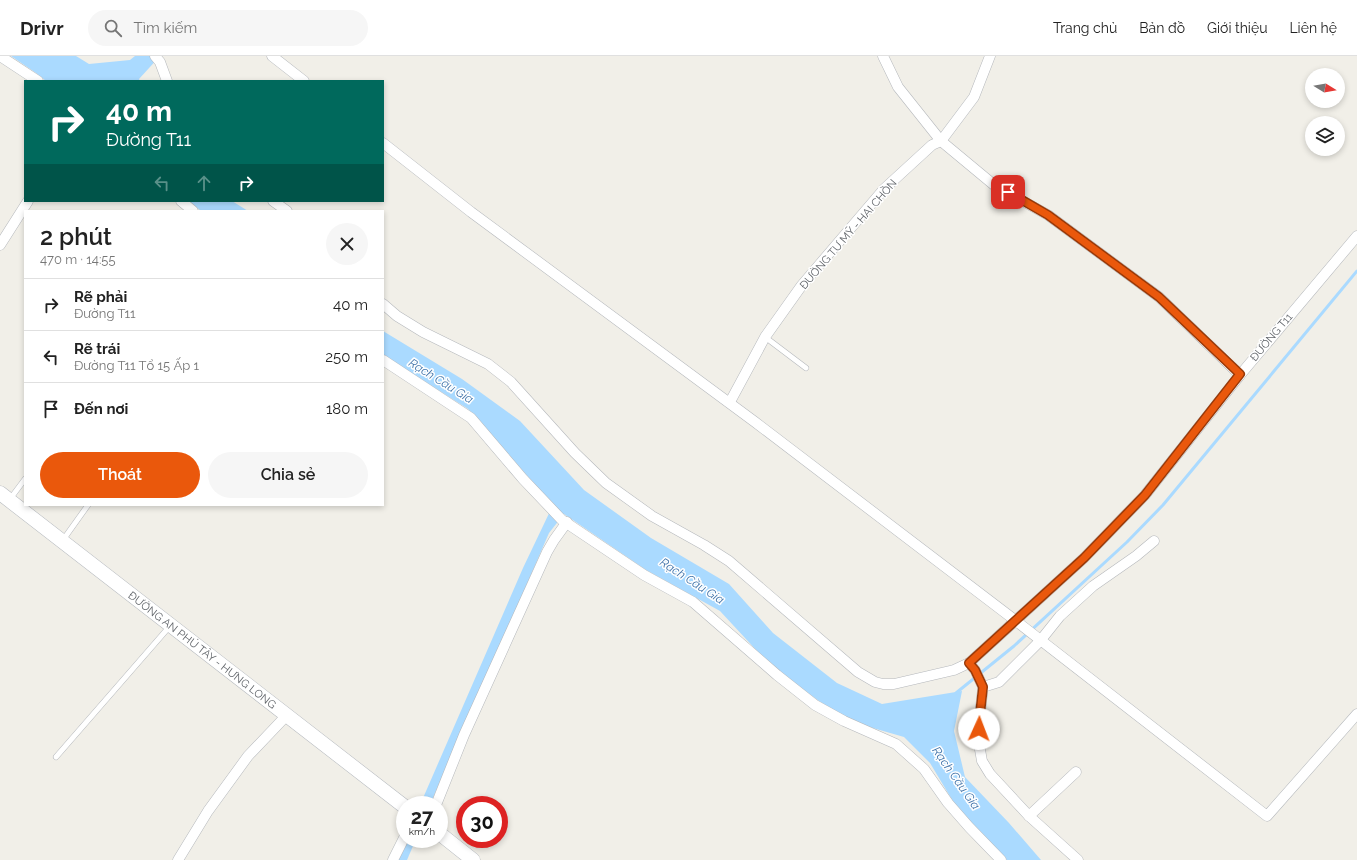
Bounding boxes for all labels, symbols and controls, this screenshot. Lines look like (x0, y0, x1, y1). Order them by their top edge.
search box (88, 10, 368, 46)
text: Drivr (20, 17, 64, 39)
icon: search (102, 17, 124, 39)
text: Tìm kiếm (134, 19, 197, 37)
text: Trang chủ (1053, 20, 1117, 36)
text: Bản đồ (1139, 20, 1185, 36)
text: Giới thiệu (1207, 20, 1267, 36)
text: Liên hệ (1289, 20, 1337, 36)
north arrow (1305, 68, 1345, 108)
map controls (1305, 68, 1345, 156)
text: 40 m (106, 95, 172, 128)
icon: right (40, 96, 92, 148)
button: layers (1305, 116, 1345, 156)
text: Đường T11 (106, 129, 191, 150)
icon: left (151, 172, 173, 194)
icon: ahead (193, 172, 215, 194)
icon: right (235, 172, 257, 194)
pin (991, 175, 1025, 209)
street label: ĐƯỜNG TƯ MỸ - HAI CHỒN (796, 176, 900, 292)
icon: arrive (997, 181, 1019, 203)
text: 2 phút (40, 222, 112, 251)
button: close (326, 223, 368, 265)
text: 470 m · 14:55 (40, 252, 116, 267)
text: Rẽ phải (74, 288, 127, 306)
icon: right (40, 294, 62, 316)
text: 40 m (333, 296, 368, 314)
text: Đường T11 (74, 306, 136, 321)
street label: ĐƯỜNG T11 (1247, 310, 1295, 364)
text: Rẽ trái (74, 340, 120, 358)
icon: left (40, 346, 62, 368)
text: 250 m (325, 348, 368, 366)
water label: Rạch Cầu Gia (406, 356, 476, 406)
text: Đường T11 Tổ 15 Ấp 1 (74, 358, 199, 373)
icon: arrive (40, 398, 62, 420)
text: Đến nơi (74, 400, 128, 418)
text: 180 m (326, 400, 368, 418)
button: Thoát (40, 452, 200, 498)
button: Chia sẻ (208, 452, 368, 498)
water label: Rạch Cầu Gia (657, 555, 727, 607)
street label: ĐƯỜNG AN PHÚ TÂY - HƯNG LONG (125, 589, 279, 712)
position arrow (958, 708, 1000, 750)
water label: Rạch Cầu Gia (929, 744, 983, 812)
speed limit sign: 30 (456, 796, 508, 848)
text: 27 (411, 805, 433, 829)
text: km/h (409, 826, 435, 837)

